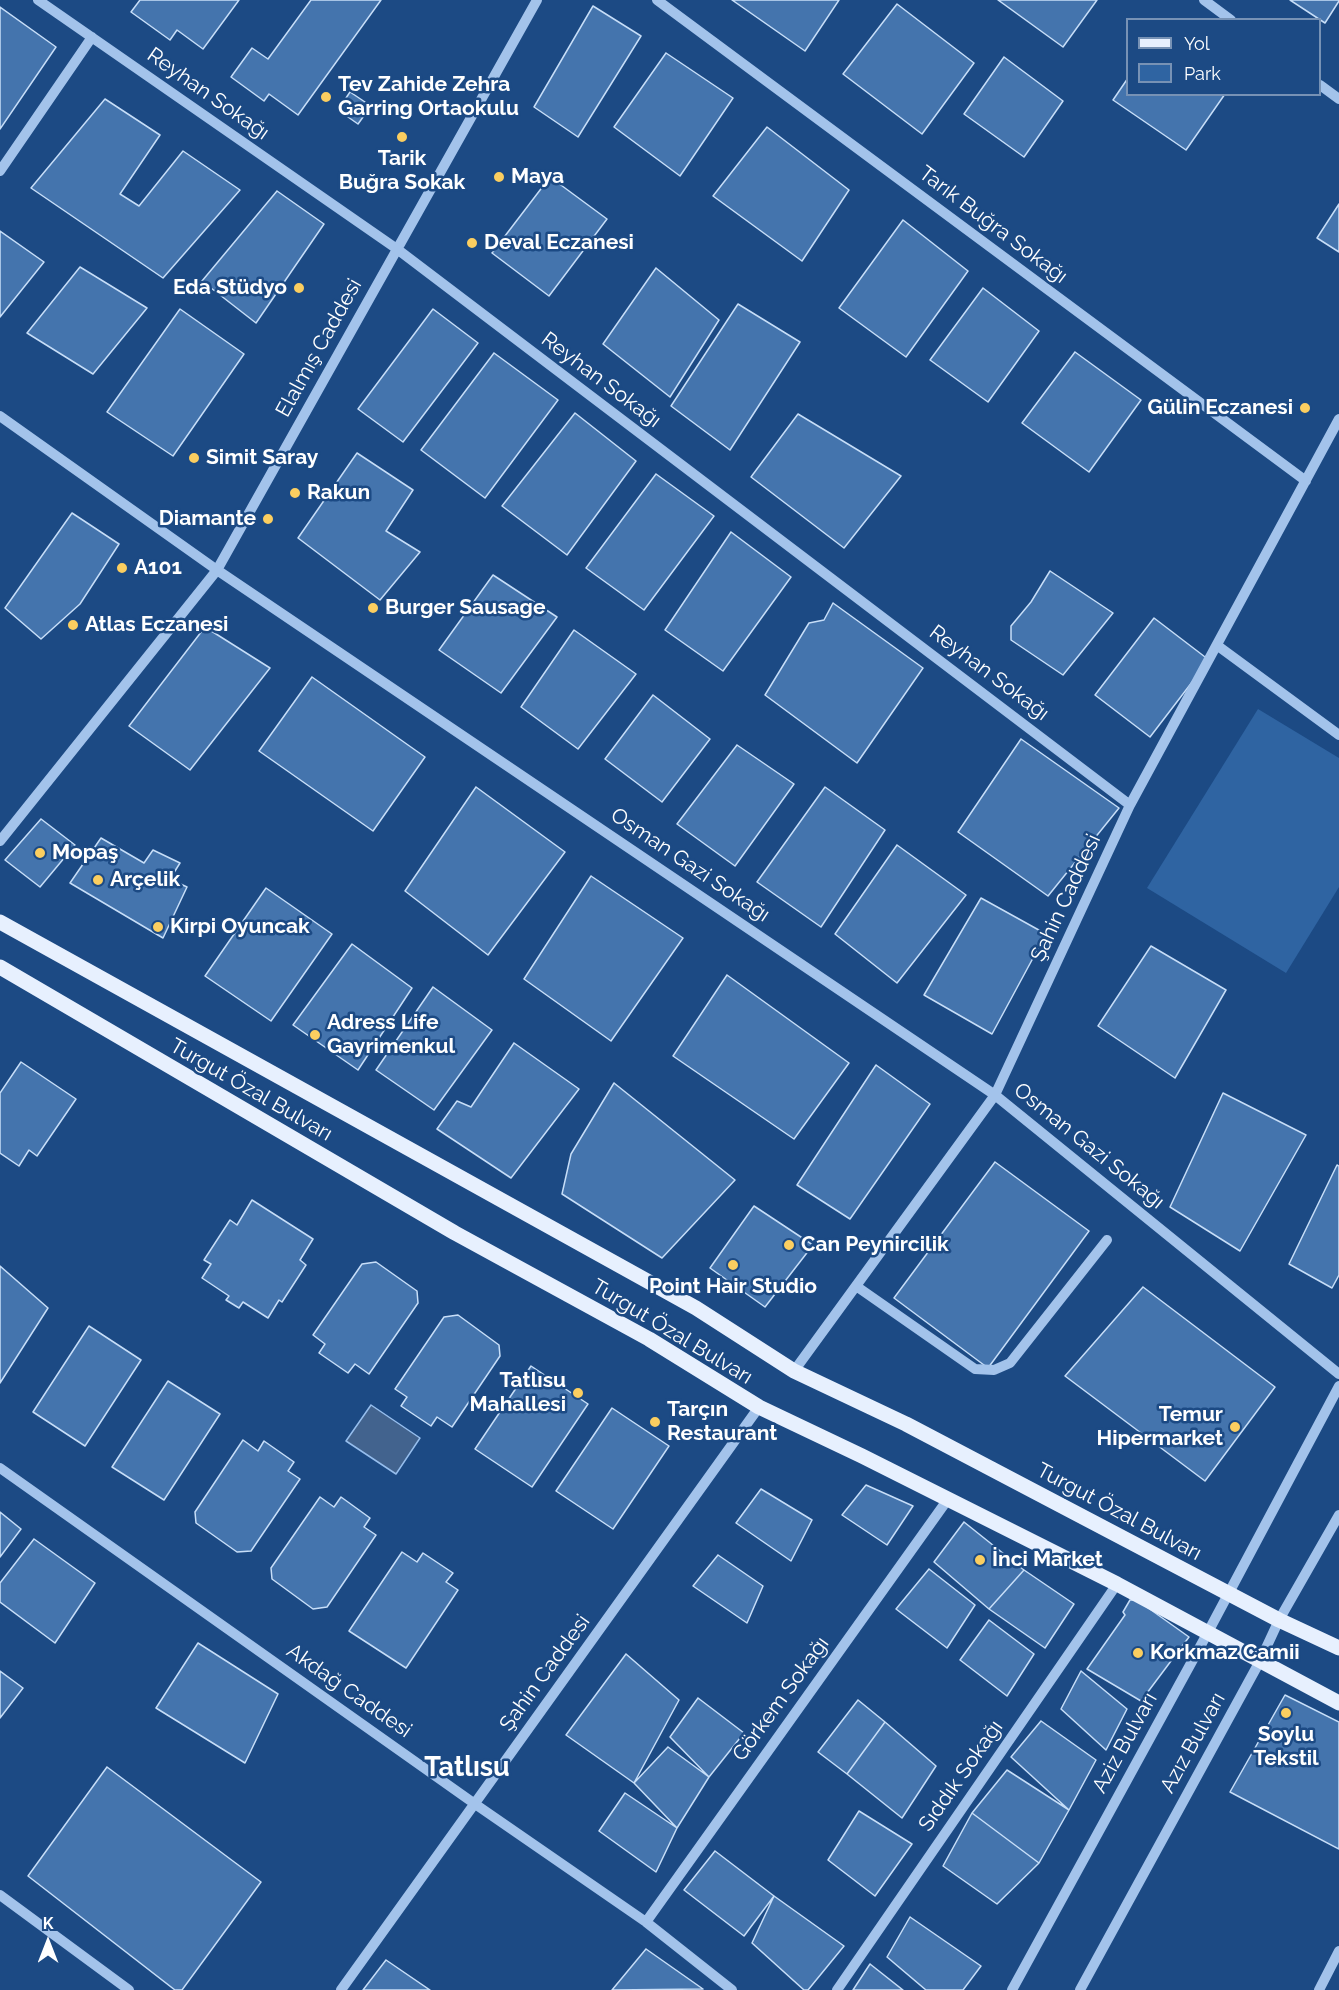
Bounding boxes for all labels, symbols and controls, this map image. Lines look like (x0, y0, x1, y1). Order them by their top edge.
legend (1126, 18, 1321, 96)
text: Yol (1184, 33, 1210, 54)
street label: Reyhan Sokağı (142, 43, 274, 145)
text: Park (1184, 63, 1221, 84)
place label: Tev Zahide Zehra Garring Ortaokulu (338, 72, 519, 122)
marker: Tev Zahide Zehra Garring Ortaokulu (319, 90, 333, 104)
marker: Tarik Buğra Sokak (395, 130, 409, 144)
place label: Tarik Buğra Sokak (339, 146, 465, 196)
street label: Tarık Buğra Sokağı (914, 161, 1072, 289)
place label: Maya (511, 164, 564, 190)
marker: Maya (492, 170, 506, 184)
place label: Deval Eczanesi (484, 230, 634, 256)
marker: Deval Eczanesi (465, 236, 479, 250)
place label: Eda Stüdyo (173, 275, 287, 301)
street label: Elalmış Caddesi (271, 275, 367, 421)
marker: Eda Stüdyo (292, 281, 306, 295)
street label: Reyhan Sokağı (536, 327, 666, 433)
place label: Gülin Eczanesi (1147, 395, 1293, 421)
marker: Gülin Eczanesi (1298, 401, 1312, 415)
place label: Simit Saray (206, 445, 318, 471)
marker: Simit Saray (187, 451, 201, 465)
place label: Rakun (307, 480, 370, 506)
marker: Rakun (288, 486, 302, 500)
place label: Diamante (159, 506, 256, 532)
marker: Diamante (261, 512, 275, 526)
place label: A101 (134, 555, 182, 581)
marker: A101 (115, 561, 129, 575)
place label: Burger Sausage (385, 595, 545, 621)
marker: Burger Sausage (366, 601, 380, 615)
place label: Atlas Eczanesi (85, 612, 228, 638)
marker: Atlas Eczanesi (66, 618, 80, 632)
street label: Reyhan Sokağı (924, 620, 1054, 726)
street label: Osman Gazi Sokağı (606, 802, 774, 928)
street label: Şahin Caddesi (1025, 830, 1107, 966)
place label: Mopaş (52, 840, 118, 866)
marker: Mopaş (33, 846, 47, 860)
place label: Arçelik (110, 867, 180, 893)
marker: Arçelik (91, 873, 105, 887)
place label: Kirpi Oyuncak (170, 914, 310, 940)
marker: Kirpi Oyuncak (151, 920, 165, 934)
place label: Adress Life Gayrimenkul (327, 1010, 455, 1060)
marker: Adress Life Gayrimenkul (308, 1028, 322, 1042)
street label: Turgut Özal Bulvarı (165, 1033, 337, 1147)
street label: Osman Gazi Sokağı (1009, 1078, 1169, 1214)
place label: Can Peynircilik (801, 1232, 949, 1258)
marker: Can Peynircilik (782, 1238, 796, 1252)
marker: Point Hair Studio (726, 1258, 740, 1272)
street label: Turgut Özal Bulvarı (587, 1274, 757, 1390)
place label: Point Hair Studio (649, 1274, 817, 1300)
place label: Tatlısu Mahallesi (470, 1368, 566, 1418)
marker: Tatlısu Mahallesi (571, 1386, 585, 1400)
place label: Tarçın Restaurant (667, 1397, 777, 1447)
place label: Temur Hipermarket (1097, 1402, 1223, 1452)
marker: Tarçın Restaurant (648, 1415, 662, 1429)
marker: Temur Hipermarket (1228, 1420, 1242, 1434)
street label: Turgut Özal Bulvarı (1032, 1458, 1206, 1566)
place label: İnci Market (992, 1547, 1103, 1573)
marker: İnci Market (973, 1553, 987, 1567)
street label: Şahin Caddesi (494, 1610, 596, 1736)
street label: Görkem Sokağı (727, 1632, 835, 1766)
street label: Akdağ Caddesi (282, 1639, 416, 1743)
place label: Korkmaz Camii (1150, 1640, 1300, 1666)
marker: Korkmaz Camii (1131, 1646, 1145, 1660)
street label: Aziz Bulvarı (1087, 1688, 1163, 1798)
street label: Azız Bulvarı (1155, 1688, 1231, 1798)
marker: Soylu Tekstil (1279, 1706, 1293, 1720)
street label: Sıddık Sokağı (913, 1716, 1009, 1836)
place label: Soylu Tekstil (1253, 1722, 1319, 1772)
district label: Tatlısu (424, 1752, 510, 1784)
north arrow (18, 1912, 78, 1972)
text: K (43, 1914, 53, 1933)

